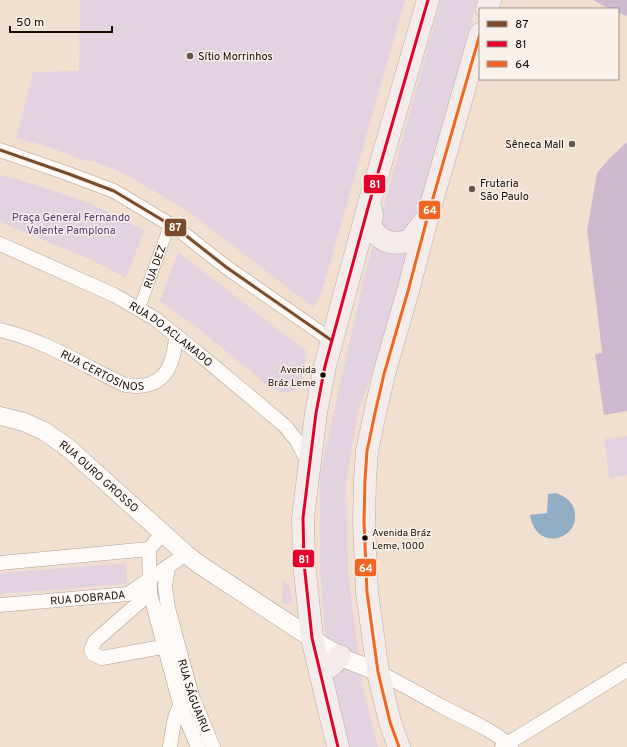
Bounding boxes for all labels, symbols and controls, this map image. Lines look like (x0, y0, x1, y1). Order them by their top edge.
scale bar (10, 8, 112, 34)
legend (479, 8, 619, 80)
text: 50 m (16, 15, 44, 31)
text: 87 (515, 17, 528, 33)
text: 81 (515, 37, 527, 53)
place label: Sítio Morrinhos (198, 50, 273, 64)
marker: Sítio Morrinhos (185, 51, 195, 61)
text: 64 (515, 57, 530, 73)
place label: Sêneca Mall (505, 138, 564, 152)
marker: Sêneca Mall (567, 139, 577, 149)
line badge: 81 (363, 174, 386, 194)
place label: Frutaria São Paulo (480, 177, 529, 204)
text: 81 (369, 178, 381, 192)
marker: Frutaria São Paulo (467, 184, 477, 194)
line badge: 64 (418, 200, 441, 220)
text: 64 (423, 204, 437, 218)
park label: Praça General Fernando Valente Pamplona (12, 211, 130, 238)
line badge: 87 (164, 218, 187, 237)
text: 87 (169, 221, 181, 235)
street label: RUA DEZ (141, 243, 170, 291)
street label: RUA DO ACLAMADO (126, 299, 215, 370)
street label: RUA CERTOSINOS (58, 347, 145, 394)
place label: Avenida Bráz Leme (268, 364, 316, 390)
marker: Avenida Bráz Leme (318, 370, 328, 380)
street label: RUA OURO GROSSO (56, 438, 141, 516)
place label: Avenida Bráz Leme, 1000 (372, 527, 431, 553)
marker: Avenida Bráz Leme, 1000 (360, 533, 370, 543)
line badge: 81 (292, 549, 315, 568)
text: 81 (298, 553, 310, 567)
line badge: 64 (354, 558, 377, 577)
text: 64 (359, 562, 373, 576)
street label: RUA DOBRADA (50, 588, 126, 609)
street label: RUA SÁGUAIRU (174, 658, 212, 735)

